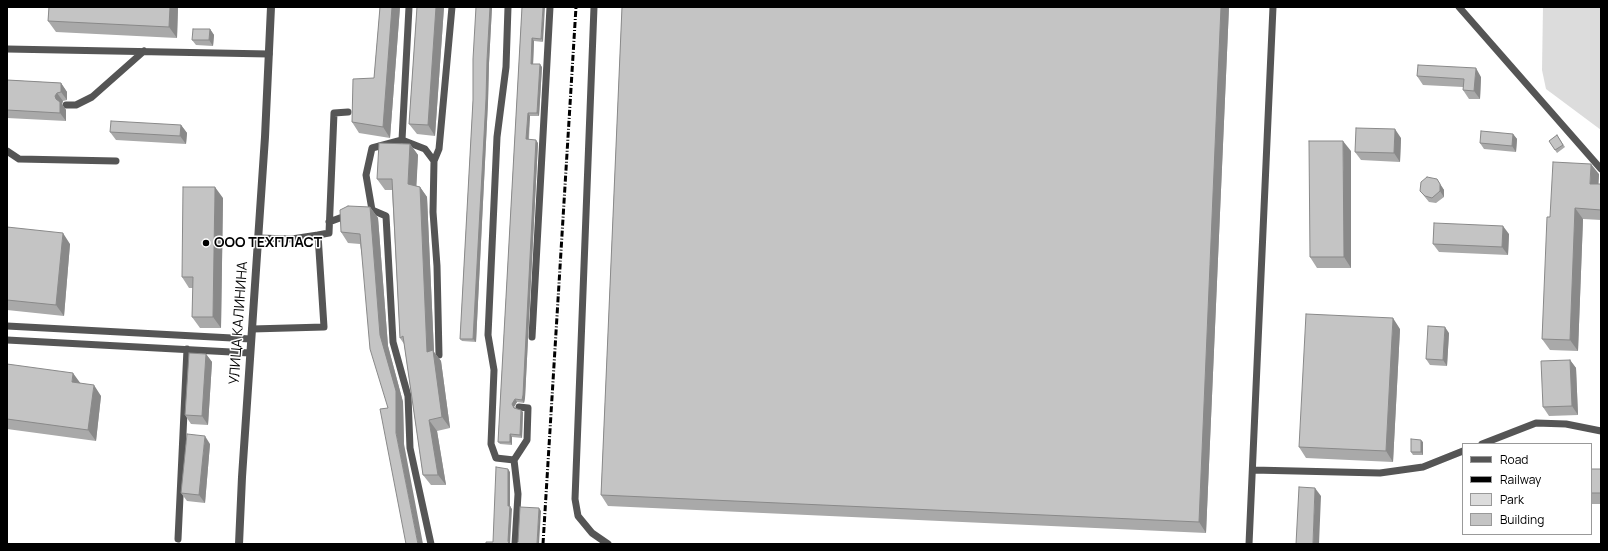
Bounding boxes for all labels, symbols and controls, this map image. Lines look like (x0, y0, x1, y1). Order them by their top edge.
place label: ООО ТЕХПЛАСТ (214, 235, 322, 251)
marker: ООО ТЕХПЛАСТ (201, 238, 211, 248)
street label: УЛИЦА КАЛИНИНА (226, 261, 252, 385)
legend (1462, 443, 1592, 535)
text: Road (1500, 451, 1528, 468)
text: Railway (1500, 471, 1541, 488)
text: Park (1500, 491, 1524, 508)
text: Building (1500, 511, 1544, 528)

